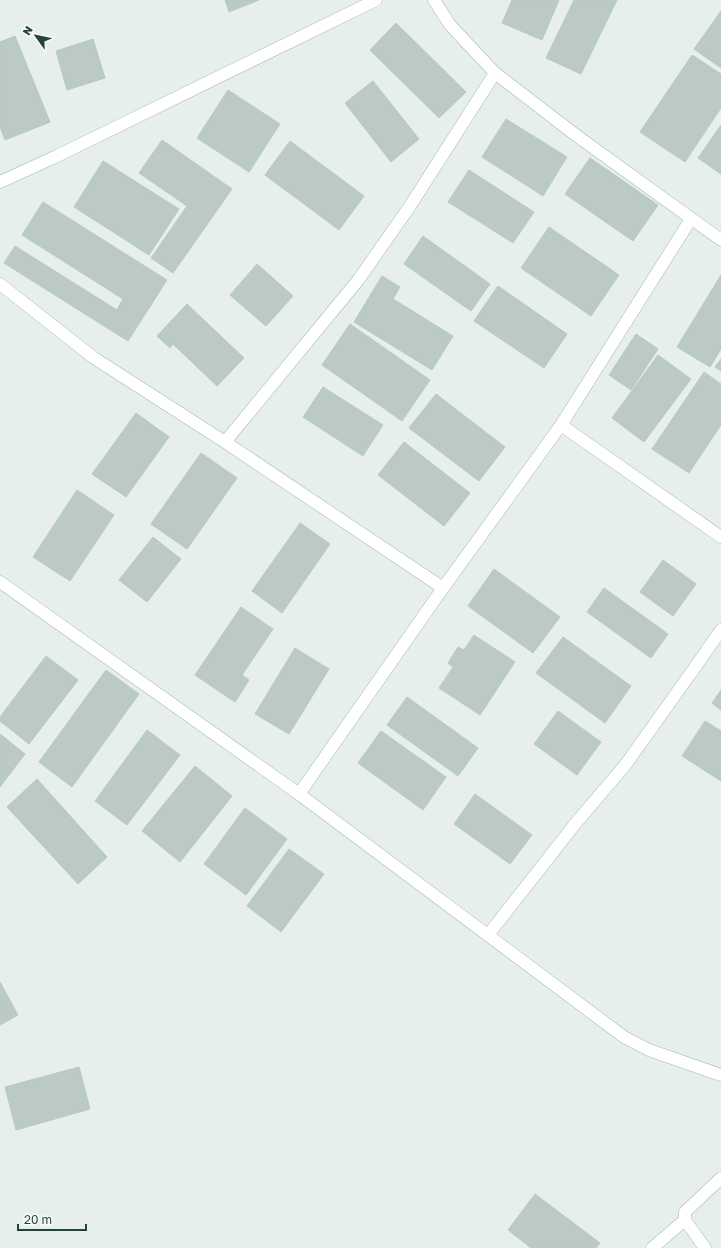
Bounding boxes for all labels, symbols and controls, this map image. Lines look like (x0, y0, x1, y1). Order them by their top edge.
north arrow (16, 16, 56, 56)
text: N (19, 23, 35, 37)
scale bar (18, 1206, 86, 1232)
text: 20 m (24, 1212, 52, 1227)

